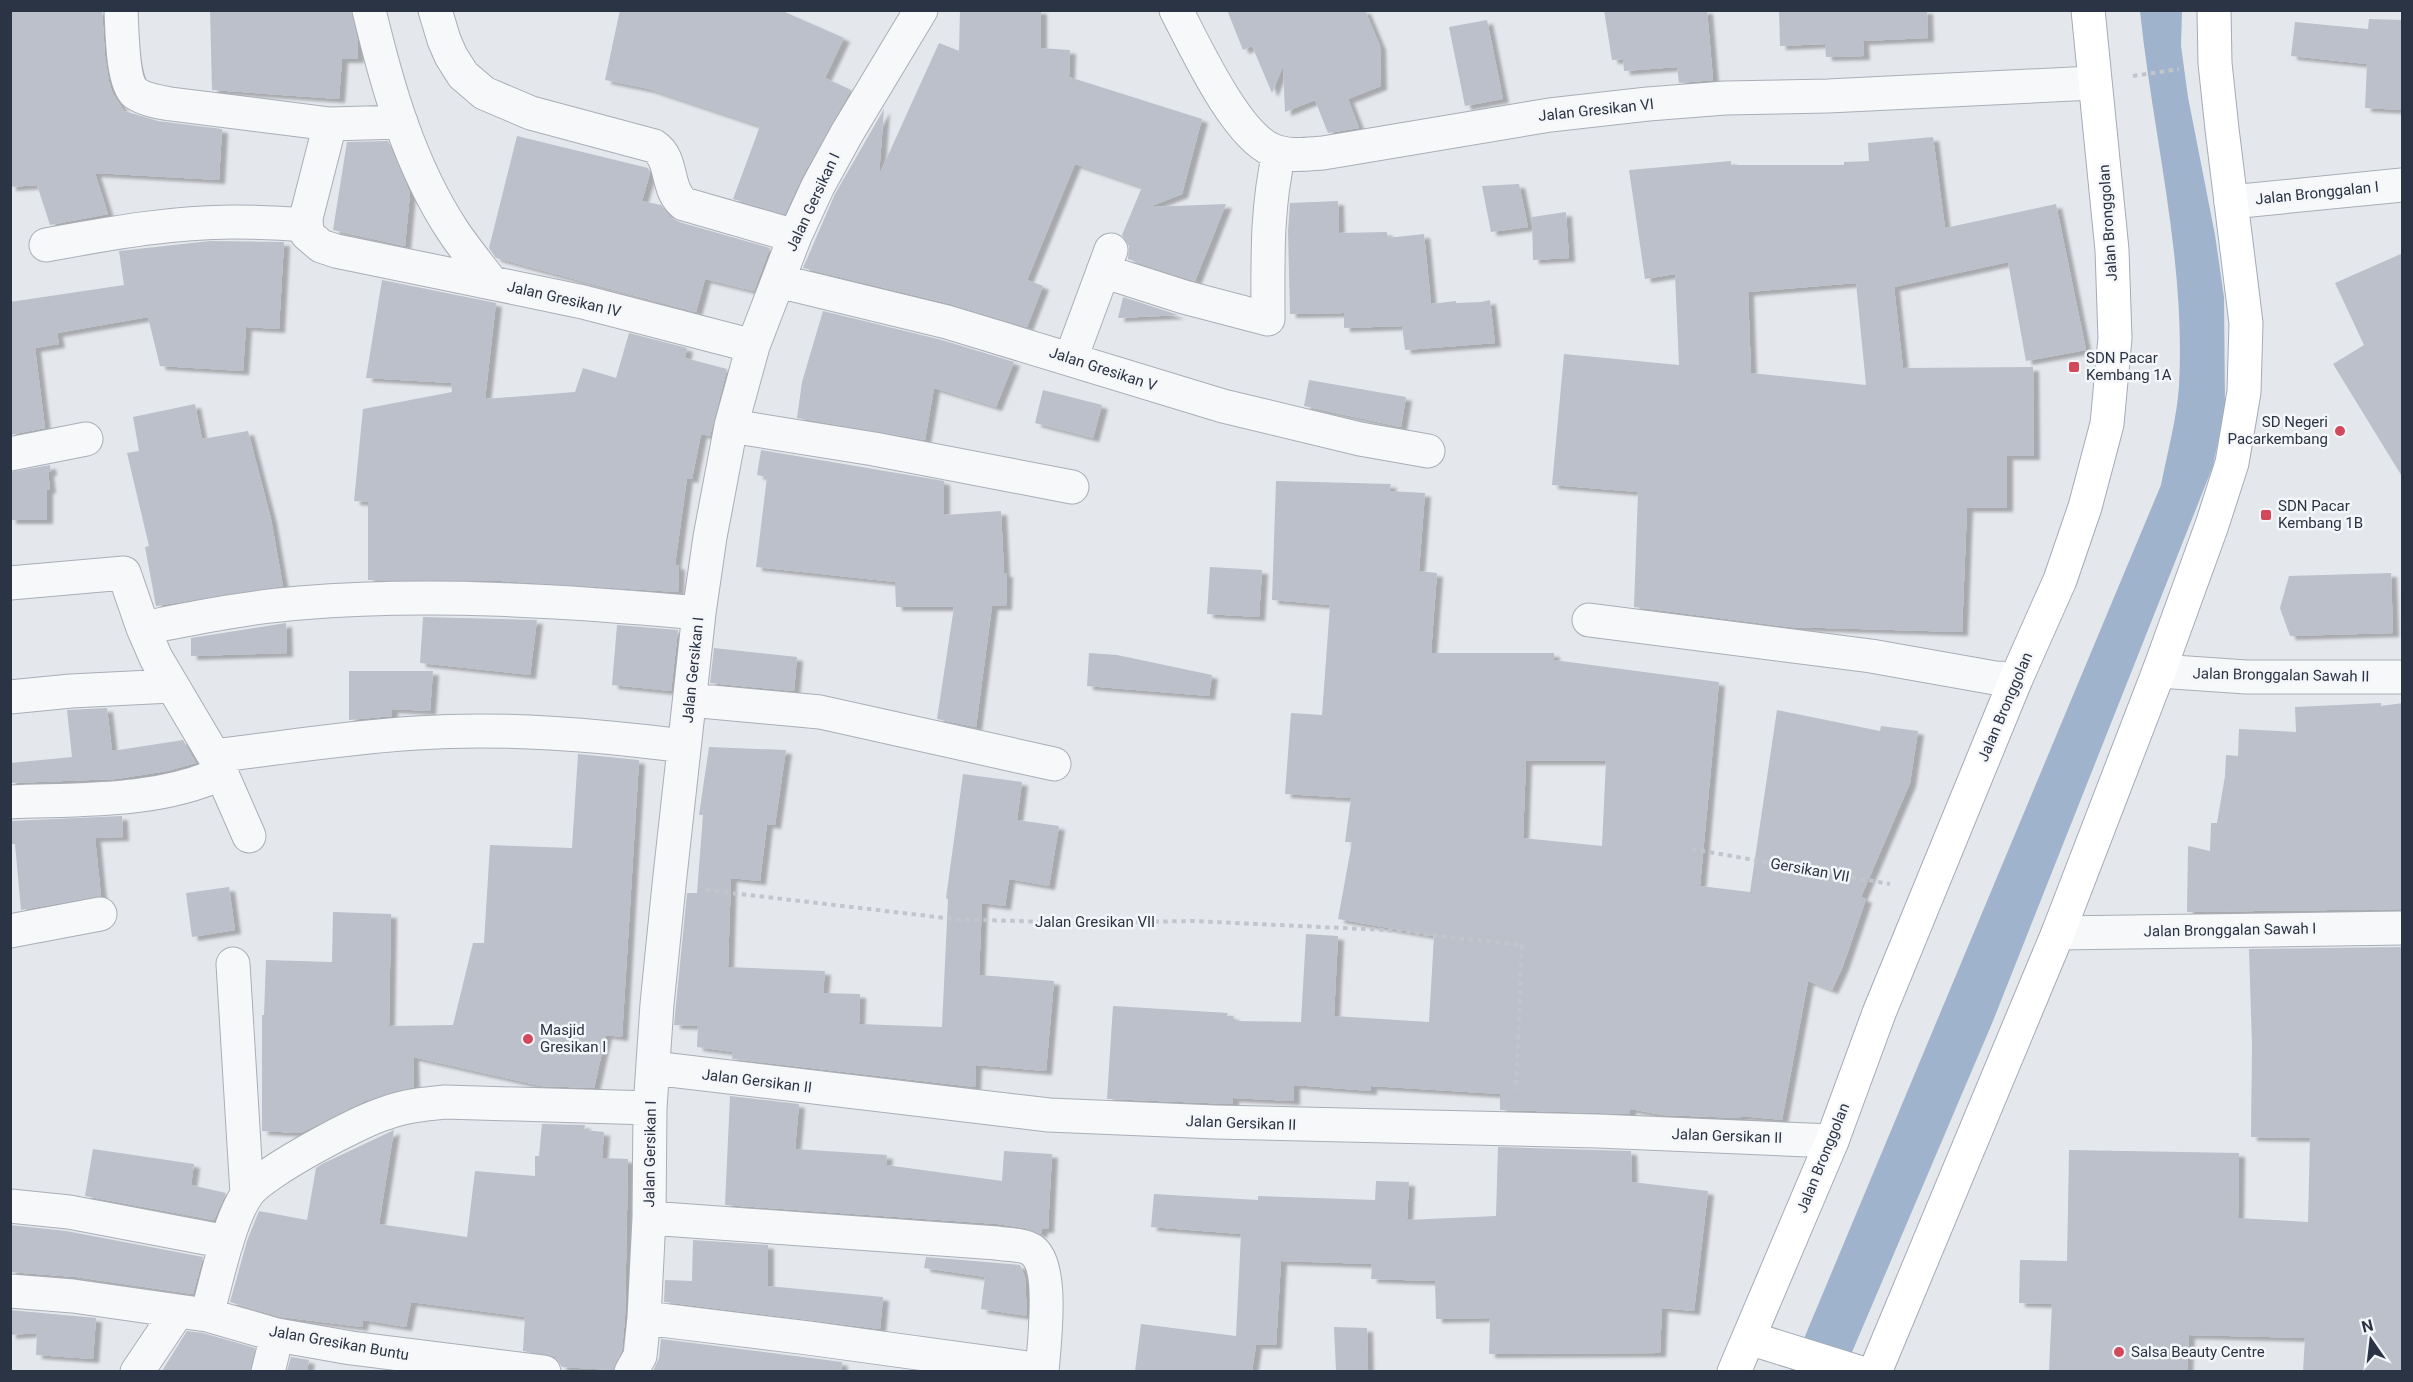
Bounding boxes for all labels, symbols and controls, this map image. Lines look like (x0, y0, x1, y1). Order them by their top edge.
street label: Jalan Gresikan VI (1537, 95, 1655, 125)
street label: Jalan Gersikan I (782, 150, 844, 254)
street label: Jalan Bronggolan (2095, 164, 2121, 282)
street label: Jalan Bronggalan I (2254, 178, 2380, 208)
street label: Jalan Gresikan IV (505, 277, 623, 321)
street label: Jalan Gresikan V (1047, 343, 1159, 395)
place label: SDN Pacar Kembang 1A (2086, 349, 2172, 384)
marker: SDN Pacar Kembang 1A (2067, 360, 2081, 374)
place label: SD Negeri Pacarkembang (2228, 413, 2328, 448)
marker: SD Negeri Pacarkembang (2333, 424, 2347, 438)
place label: SDN Pacar Kembang 1B (2278, 497, 2363, 532)
marker: SDN Pacar Kembang 1B (2259, 508, 2273, 522)
street label: Jalan Gersikan I (678, 616, 708, 724)
street label: Jalan Bronggolan (1974, 650, 2036, 764)
street label: Jalan Bronggalan Sawah II (2192, 664, 2370, 686)
street label: Gersikan VII (1769, 854, 1851, 886)
street label: Jalan Gresikan VII (1035, 913, 1155, 931)
street label: Jalan Bronggalan Sawah I (2143, 919, 2317, 941)
place label: Masjid Gresikan I (540, 1021, 606, 1056)
marker: Masjid Gresikan I (521, 1032, 535, 1046)
street label: Jalan Gersikan II (701, 1065, 813, 1097)
street label: Jalan Gersikan I (640, 1100, 660, 1208)
street label: Jalan Bronggolan (1793, 1100, 1853, 1216)
street label: Jalan Gersikan II (1185, 1112, 1297, 1134)
street label: Jalan Gersikan II (1671, 1125, 1783, 1147)
north arrow (2341, 1310, 2401, 1370)
text: N (2360, 1315, 2375, 1337)
street label: Jalan Gresikan Buntu (268, 1322, 410, 1364)
place label: Salsa Beauty Centre (2131, 1343, 2265, 1361)
marker: Salsa Beauty Centre (2112, 1345, 2126, 1359)

